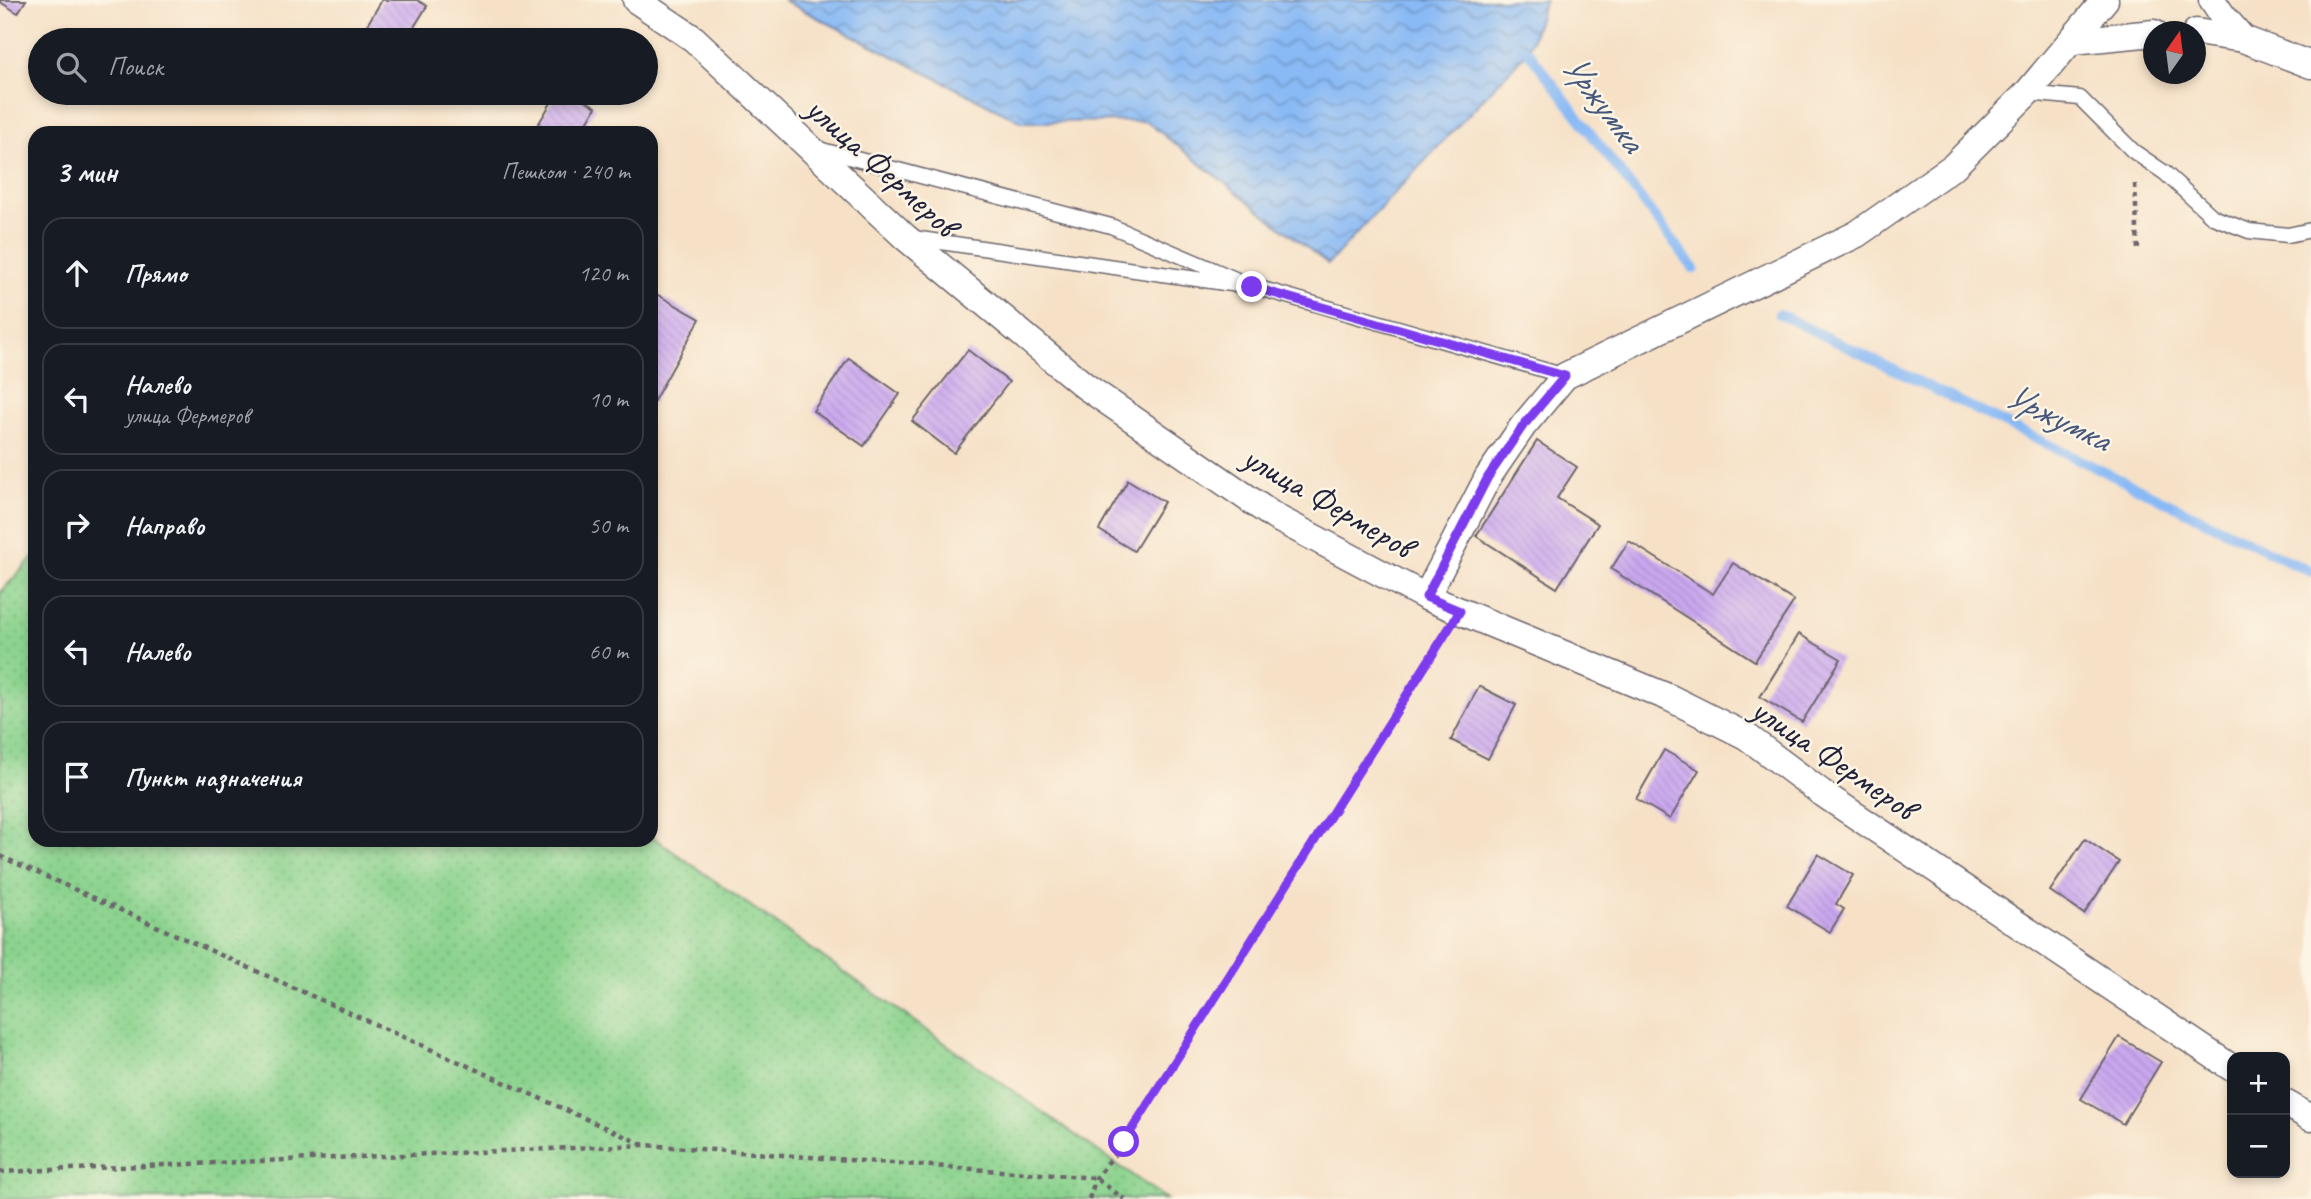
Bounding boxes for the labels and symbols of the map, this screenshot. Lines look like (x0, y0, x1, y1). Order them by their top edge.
north arrow (2143, 21, 2206, 84)
water label: Уржумка (1551, 44, 1658, 163)
street label: улица Фермеров (795, 85, 972, 251)
route end (1236, 271, 1267, 302)
water label: Уржумка (1998, 371, 2121, 463)
street label: улица Фермеров (1233, 434, 1426, 571)
street label: улица Фермеров (1741, 686, 1930, 833)
route start (1108, 1126, 1139, 1157)

